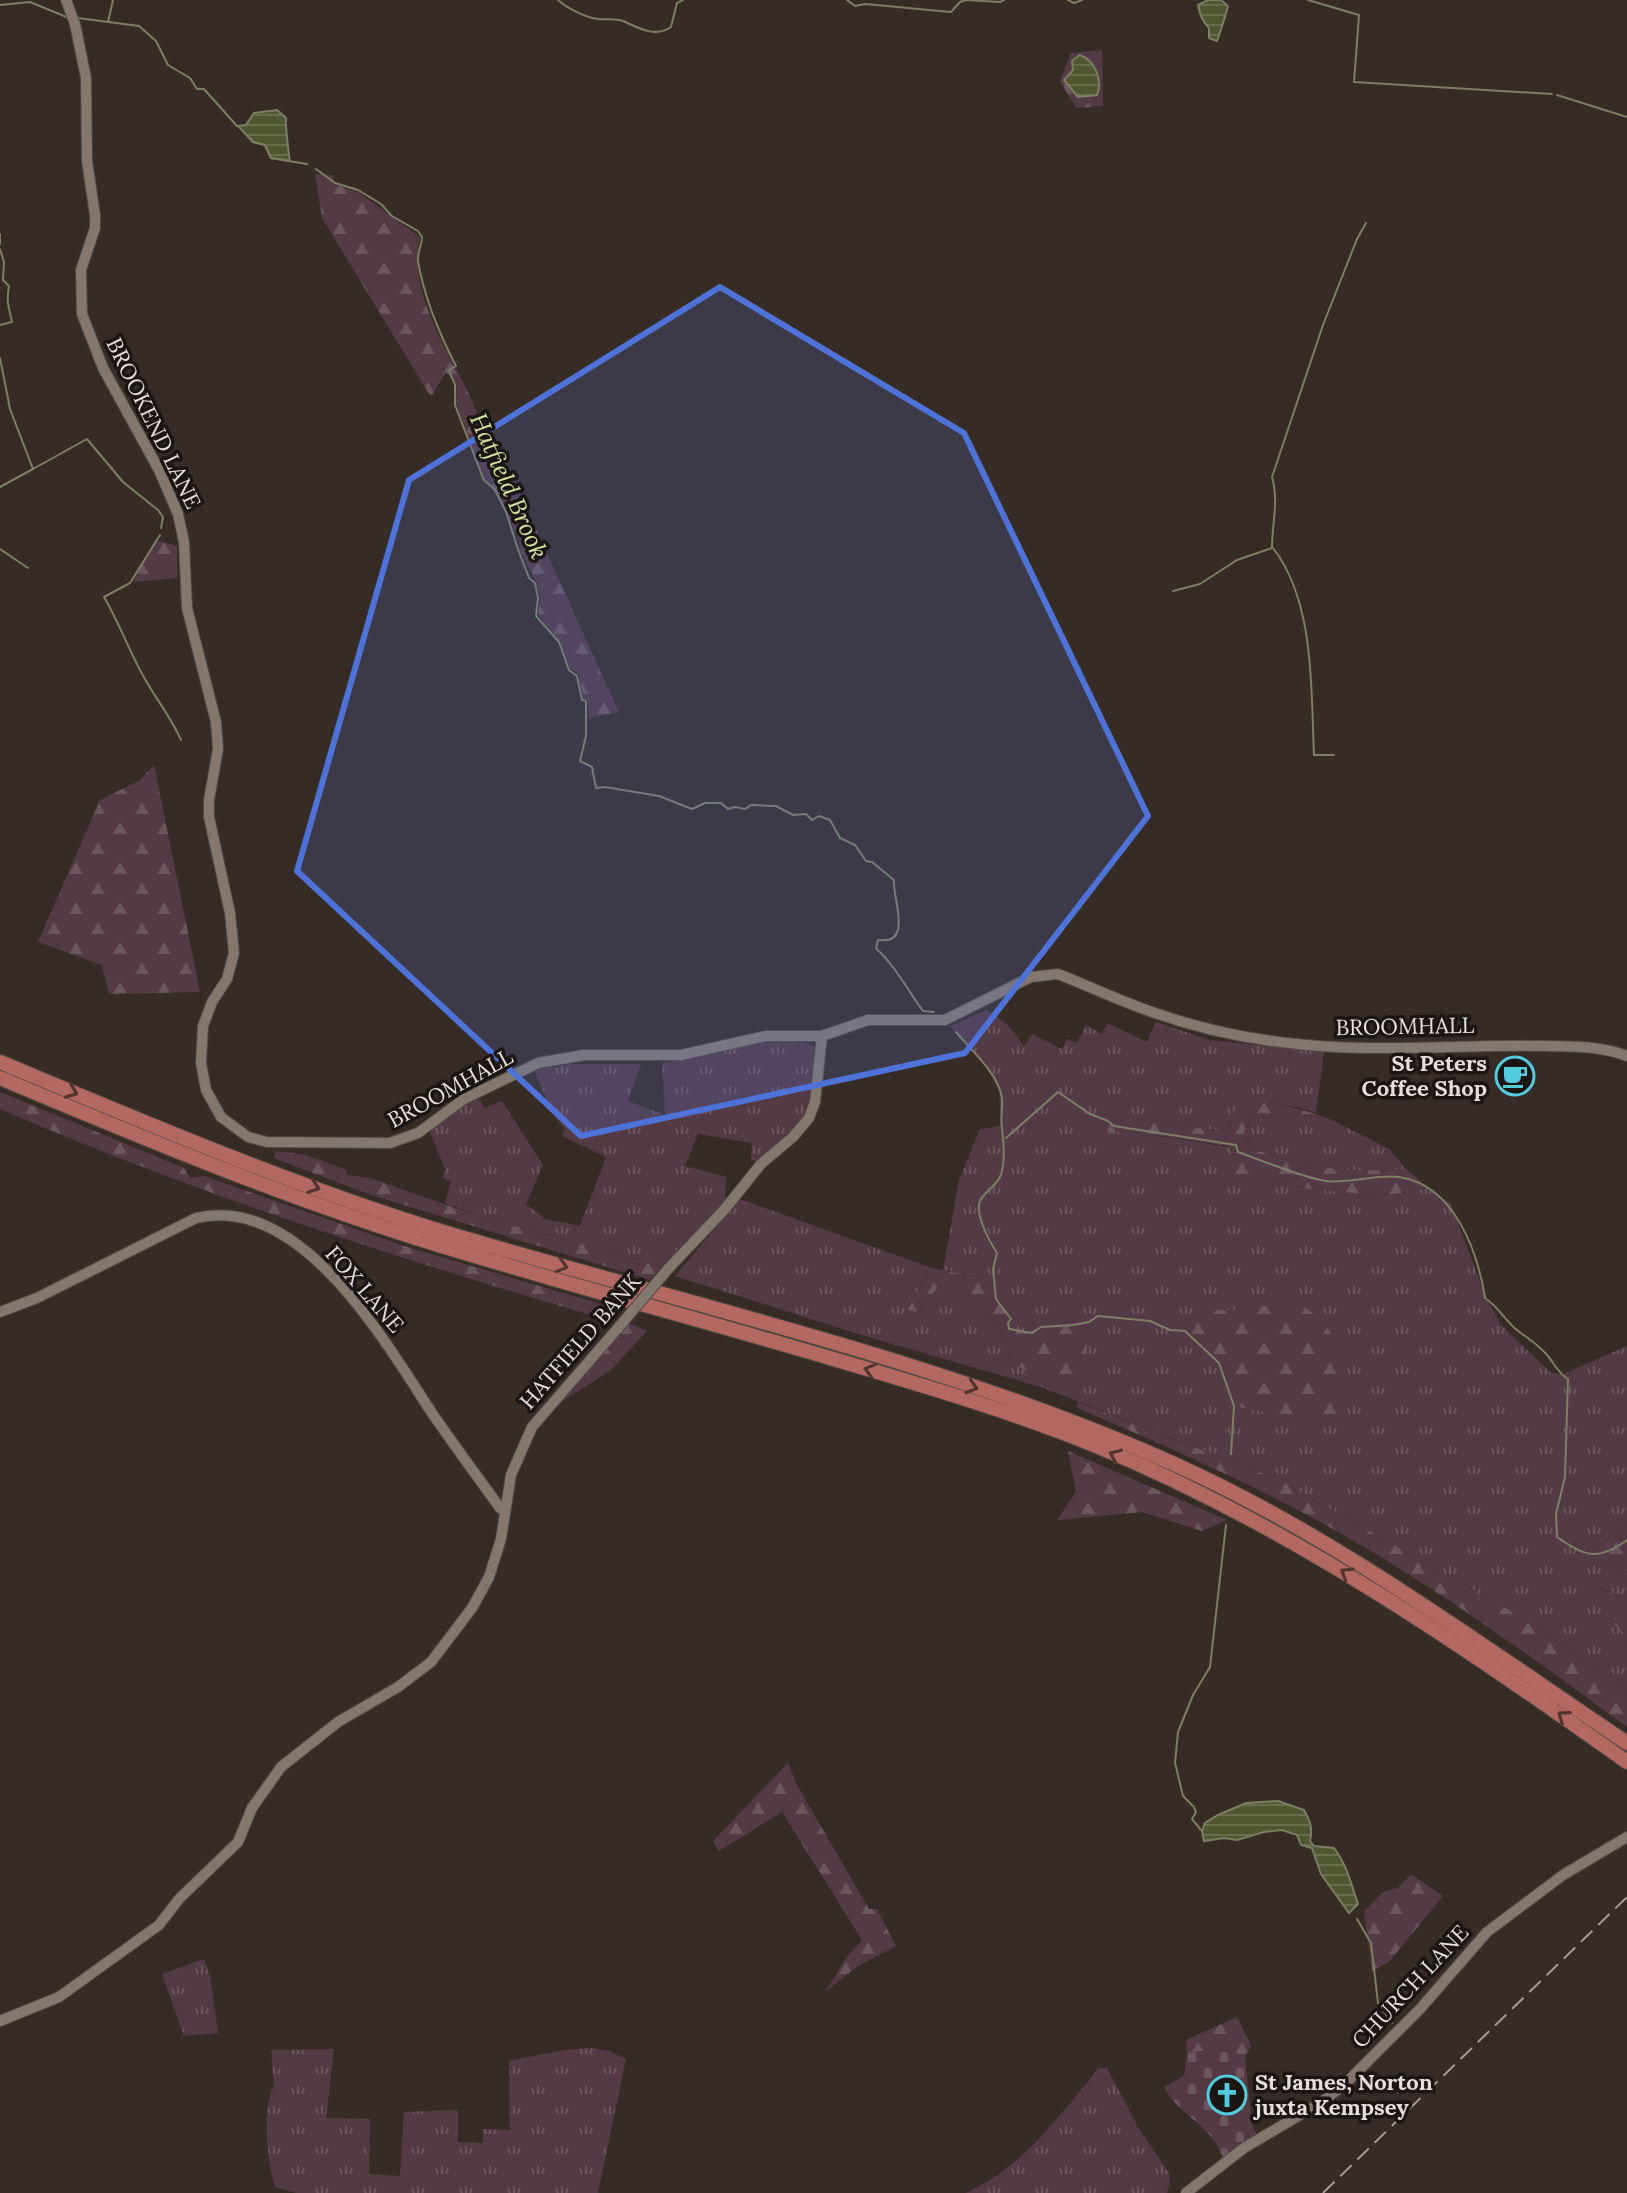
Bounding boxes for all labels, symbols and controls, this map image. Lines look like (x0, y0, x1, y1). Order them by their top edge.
street label: BROOKEND LANE (100, 333, 208, 513)
water label: Hatfield Brook (463, 408, 555, 564)
street label: BROOMHALL (1335, 1011, 1475, 1041)
street label: BROOMHALL (383, 1042, 518, 1134)
place label: St Peters Coffee Shop (1362, 1049, 1487, 1102)
cafe icon: St Peters Coffee Shop (1494, 1055, 1536, 1097)
one-way arrow (64, 1082, 78, 1098)
one-way arrow (306, 1177, 320, 1193)
street label: FOX LANE (320, 1240, 410, 1338)
one-way arrow (554, 1256, 568, 1273)
street label: HATFIELD BANK (513, 1267, 647, 1415)
one-way arrow (863, 1363, 877, 1379)
one-way arrow (964, 1377, 978, 1393)
one-way arrow (1109, 1448, 1124, 1464)
one-way arrow (1341, 1568, 1355, 1583)
one-way arrow (1558, 1712, 1572, 1726)
street label: CHURCH LANE (1346, 1918, 1474, 2054)
place label: St James, Norton juxta Kempsey (1253, 2068, 1433, 2121)
church icon: St James, Norton juxta Kempsey (1206, 2074, 1248, 2116)

